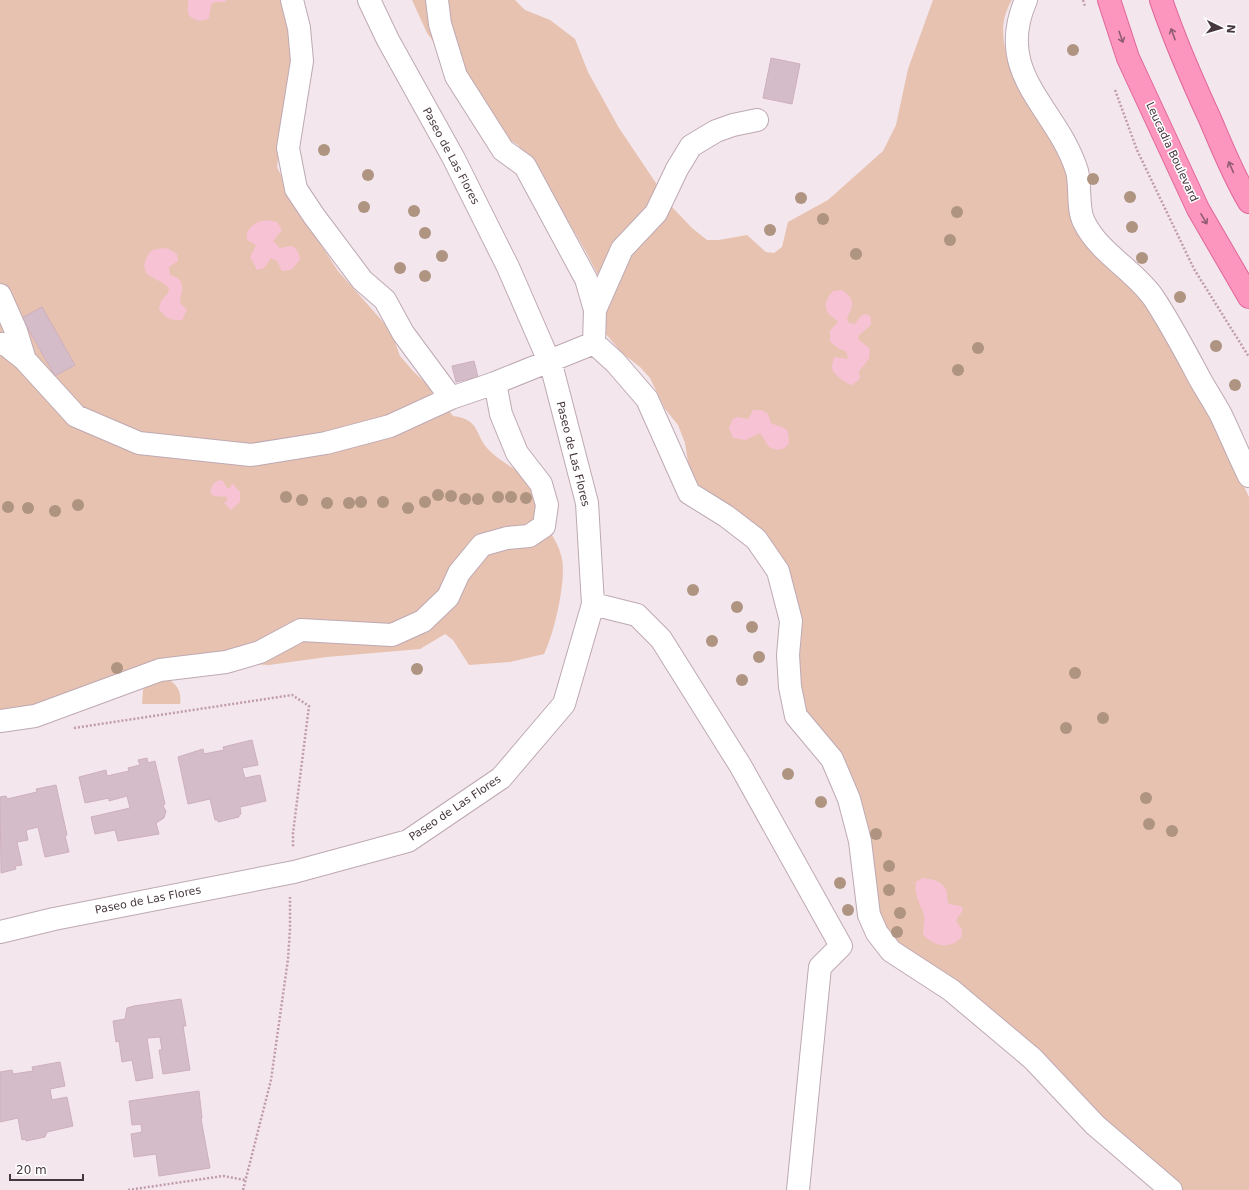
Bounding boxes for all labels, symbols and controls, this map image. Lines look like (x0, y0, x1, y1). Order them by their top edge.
north arrow (1201, 8, 1241, 48)
text: N (1224, 24, 1237, 34)
one-way arrow (1168, 28, 1176, 40)
one-way arrow (1118, 30, 1125, 43)
street label: Leucadia Boulevard (1143, 100, 1201, 204)
street label: Paseo de Las Flores (420, 105, 482, 207)
one-way arrow (1227, 162, 1234, 174)
one-way arrow (1200, 213, 1208, 225)
street label: Paseo de Las Flores (554, 400, 592, 508)
street label: Paseo de Las Flores (407, 772, 504, 844)
street label: Paseo de Las Flores (94, 883, 202, 917)
scale bar (10, 1156, 83, 1182)
text: 20 m (16, 1163, 47, 1177)

